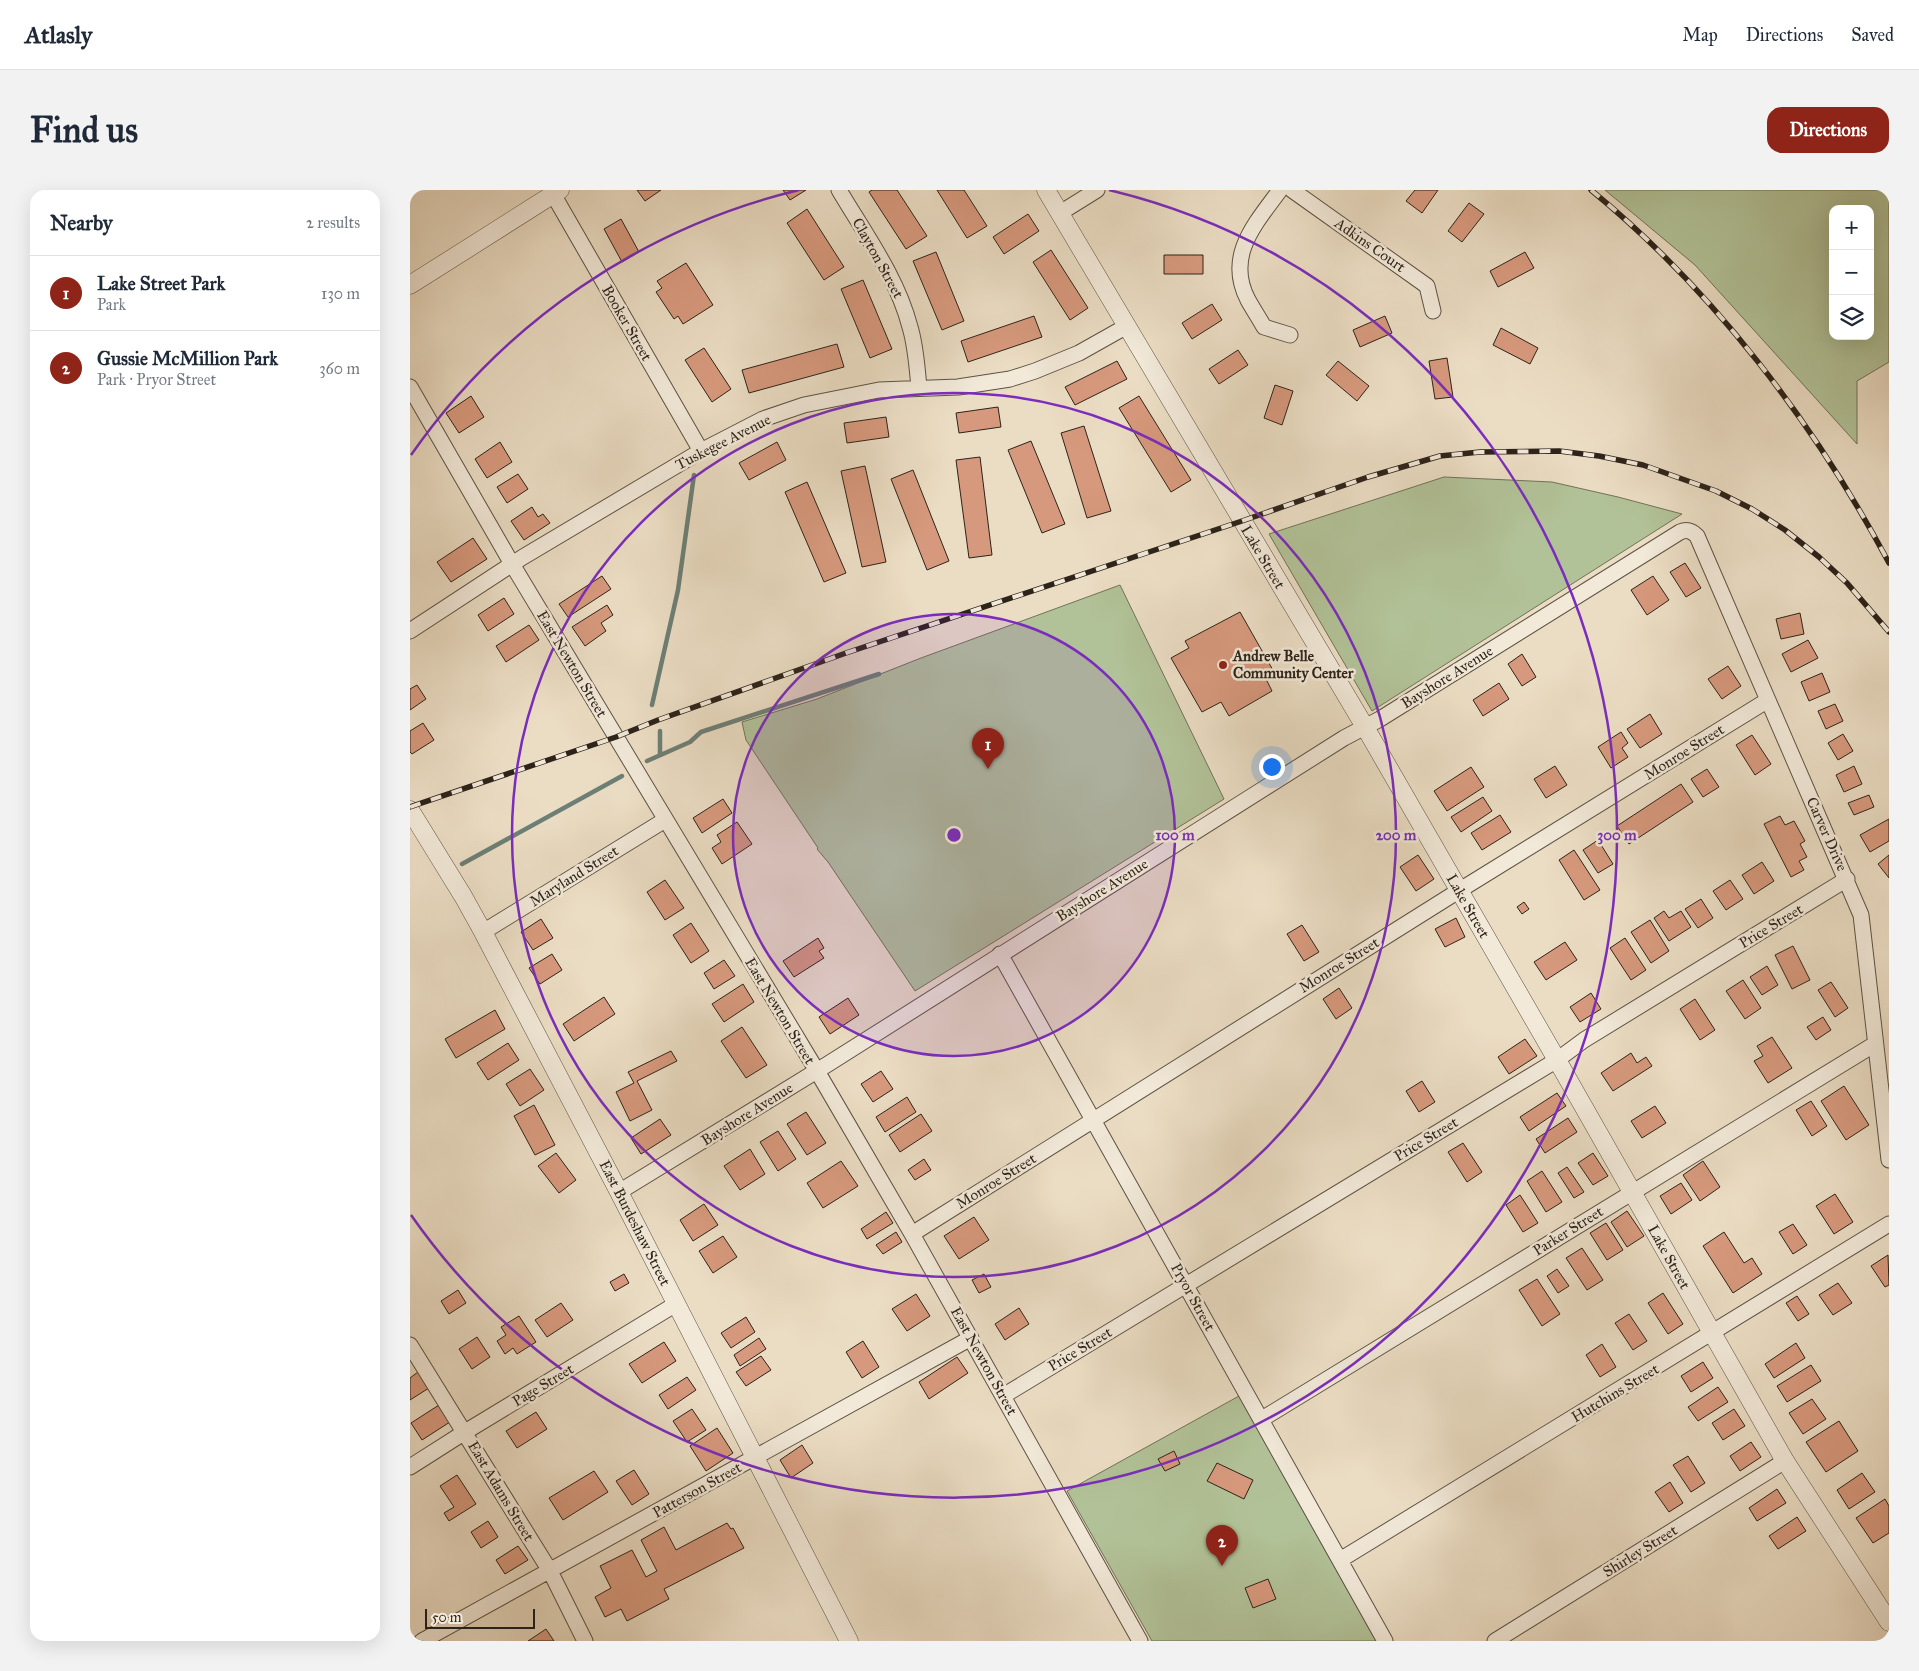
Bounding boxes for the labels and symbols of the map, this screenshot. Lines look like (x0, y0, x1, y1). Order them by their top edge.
street label: Adkins Court (1330, 213, 1409, 276)
street label: Clayton Street (849, 215, 908, 302)
street label: Booker Street (598, 282, 656, 365)
street label: Tuskegee Avenue (672, 410, 774, 474)
street label: Lake Street (1237, 522, 1289, 593)
street label: East Newton Street (533, 607, 611, 721)
street label: Bayshore Avenue (1398, 642, 1496, 712)
place label: Andrew Belle Community Center (1232, 647, 1354, 683)
marker: Andrew Belle Community Center (1217, 659, 1229, 671)
street label: Monroe Street (1641, 720, 1728, 784)
pin: 1 (972, 728, 1004, 769)
your location (1259, 754, 1285, 780)
street label: Carver Drive (1803, 794, 1851, 874)
centre of rings (945, 826, 963, 844)
text: 100 m (1155, 826, 1195, 844)
text: 200 m (1376, 826, 1417, 844)
text: 300 m (1597, 826, 1637, 845)
street label: Maryland Street (526, 841, 622, 910)
street label: Bayshore Avenue (1053, 855, 1151, 925)
street label: Lake Street (1442, 871, 1494, 942)
street label: Price Street (1736, 900, 1807, 952)
street label: Monroe Street (1296, 933, 1383, 997)
street label: East Newton Street (741, 954, 819, 1068)
street label: Bayshore Avenue (698, 1079, 796, 1149)
street label: Price Street (1391, 1113, 1462, 1165)
street label: Monroe Street (953, 1149, 1040, 1213)
street label: East Burdeshaw Street (595, 1157, 675, 1289)
street label: Parker Street (1530, 1202, 1607, 1260)
street label: Lake Street (1644, 1222, 1694, 1293)
street label: Pryor Street (1167, 1260, 1219, 1335)
street label: East Newton Street (947, 1304, 1022, 1419)
street label: Price Street (1045, 1323, 1116, 1375)
street label: Page Street (509, 1359, 578, 1410)
street label: Hutchins Street (1568, 1359, 1663, 1426)
street label: East Adams Street (464, 1438, 538, 1545)
street label: Patterson Street (649, 1458, 745, 1522)
street label: Shirley Street (1599, 1521, 1681, 1581)
pin: 2 (1206, 1525, 1238, 1566)
scale bar (425, 1606, 535, 1629)

